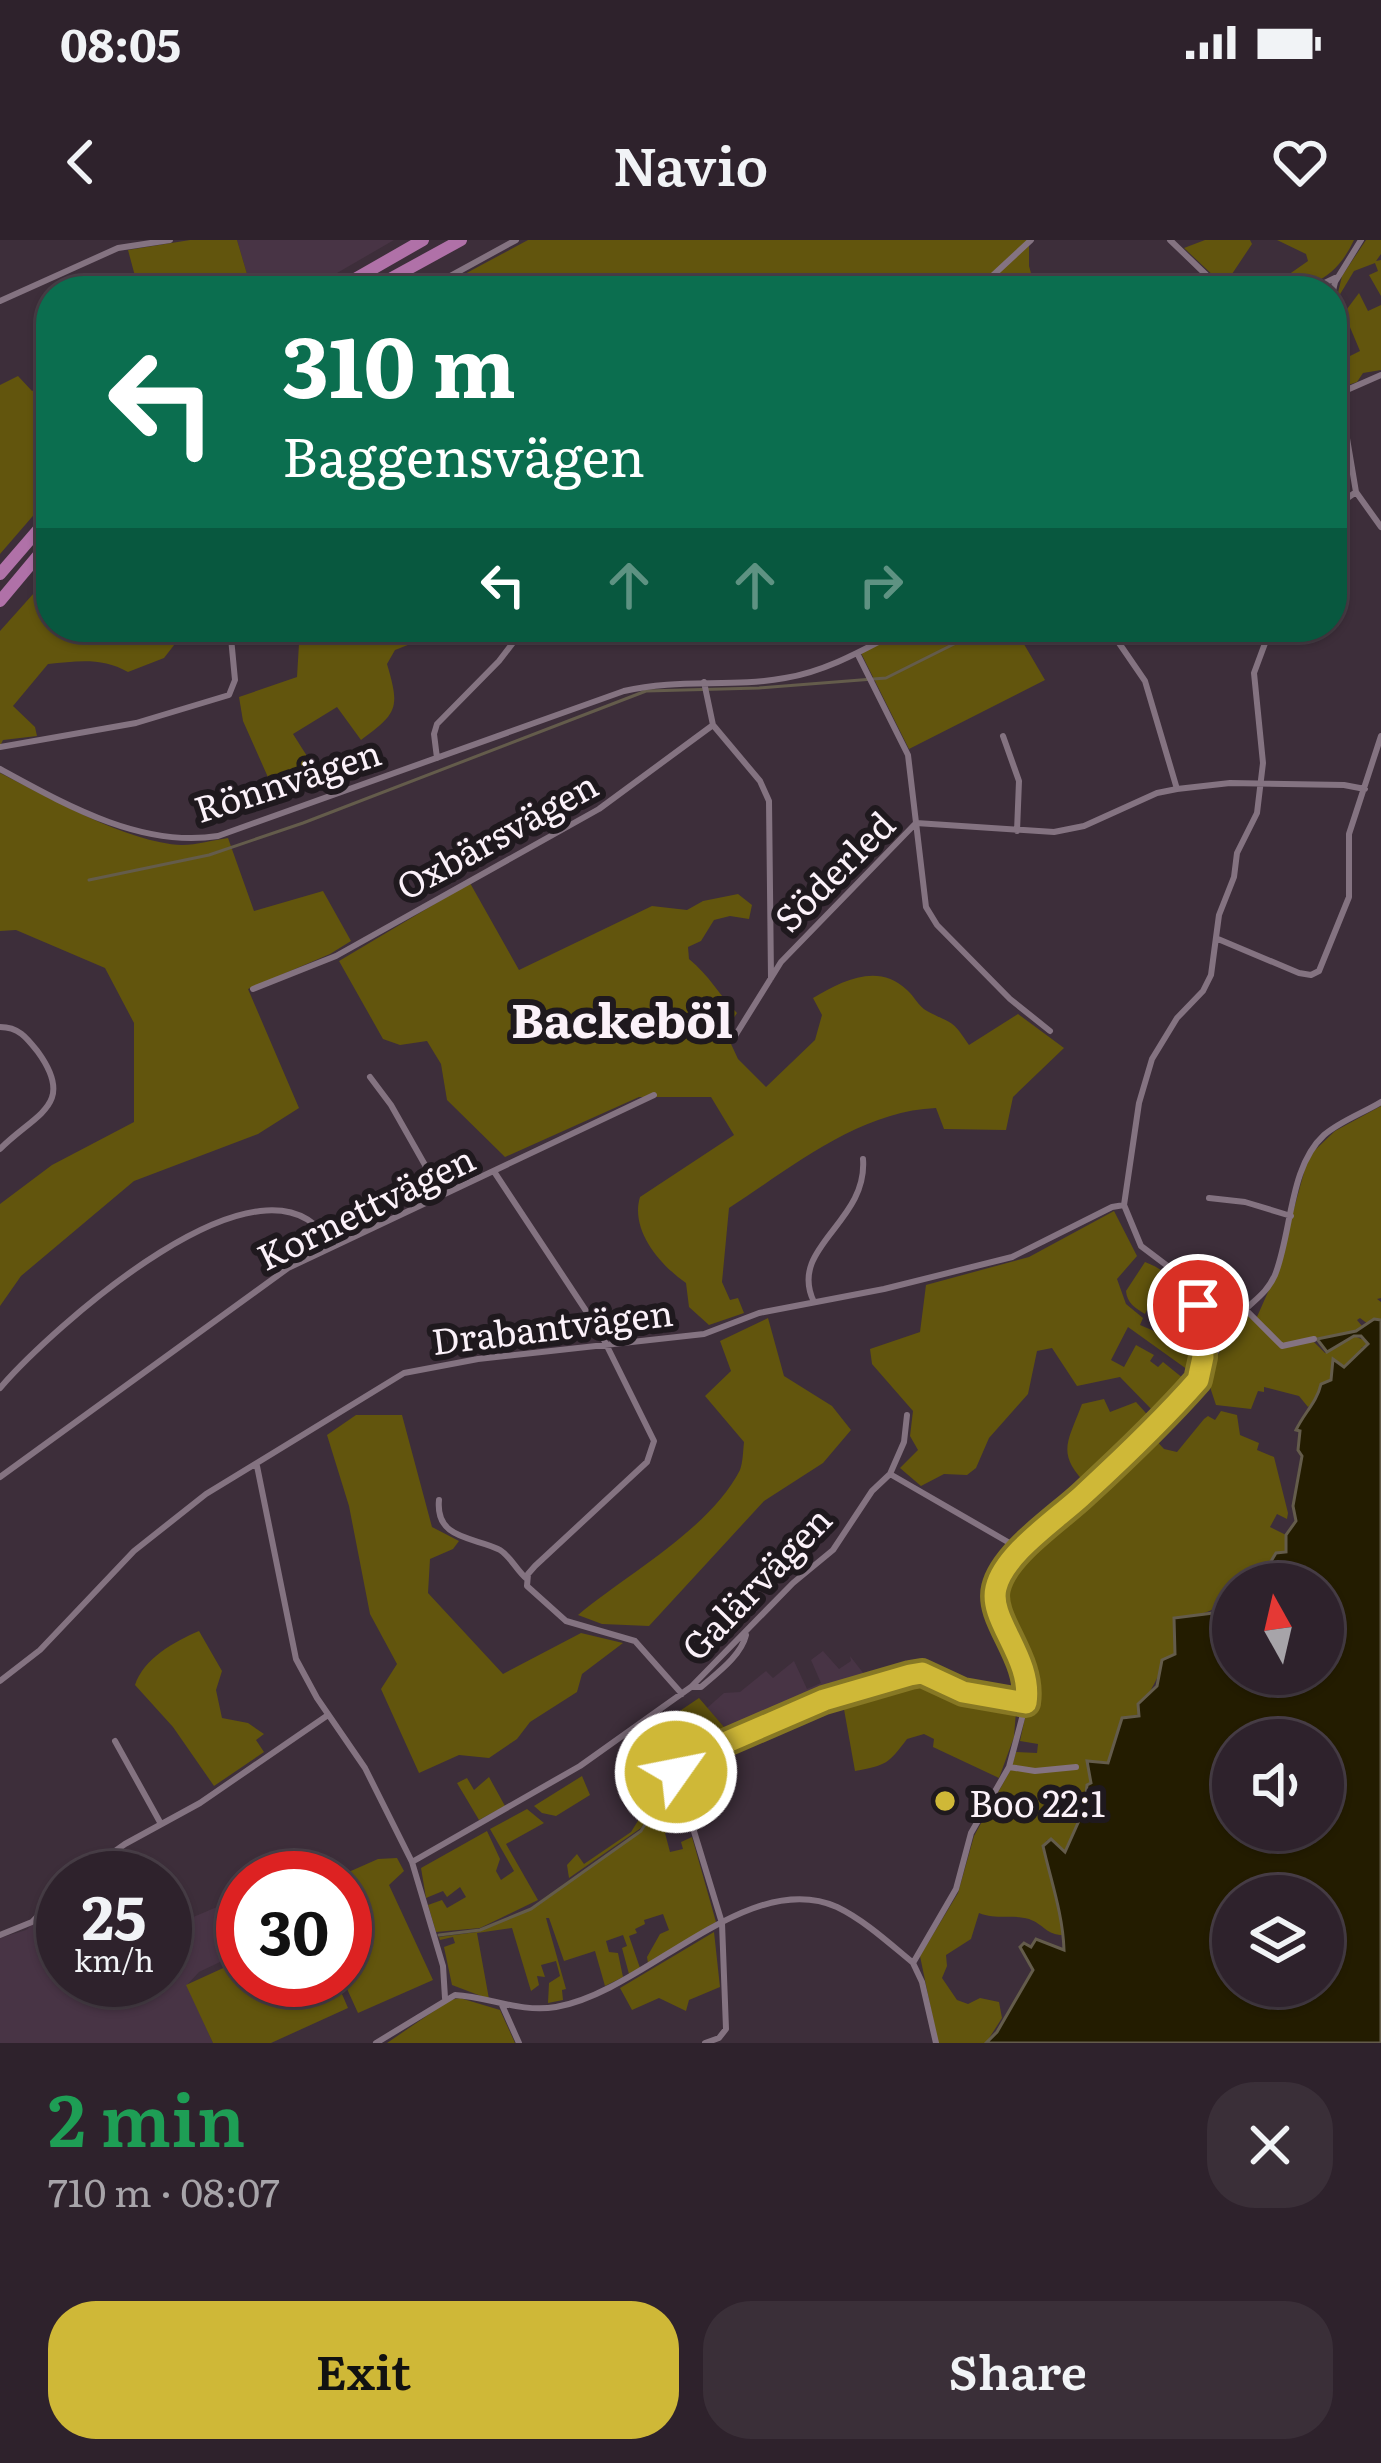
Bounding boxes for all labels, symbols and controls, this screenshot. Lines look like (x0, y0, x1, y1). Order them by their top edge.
text: 08:05 (60, 9, 181, 76)
text: Navio (613, 122, 768, 203)
icon: back (48, 129, 114, 195)
icon: heart (1267, 129, 1333, 195)
text: 310 m (282, 299, 516, 424)
icon: left (84, 324, 240, 480)
text: Baggensvägen (282, 413, 645, 494)
icon: left (470, 552, 536, 618)
icon: ahead (596, 552, 662, 618)
icon: ahead (722, 552, 788, 618)
icon: right (848, 552, 914, 618)
street label: Rönnvägen (187, 724, 387, 834)
street label: Oxbärsvägen (386, 757, 606, 911)
street label: Söderled (761, 798, 905, 942)
district label: Backeböl (511, 982, 733, 1053)
street label: Kornettvägen (247, 1130, 483, 1282)
pin (1147, 1254, 1249, 1356)
icon: arrive (1165, 1272, 1231, 1338)
street label: Drabantvägen (428, 1284, 676, 1366)
street label: Galärvägen (668, 1493, 842, 1671)
north arrow (1212, 1563, 1344, 1695)
map controls (1212, 1563, 1344, 2007)
position arrow (613, 1709, 739, 1835)
button: sound (1212, 1719, 1344, 1851)
place label: Boo 22:1 (969, 1775, 1105, 1828)
marker: Boo 22:1 (932, 1788, 958, 1814)
speed limit sign: 30 (216, 1851, 372, 2007)
text: 25 (82, 1869, 146, 1958)
button: layers (1212, 1875, 1344, 2007)
text: km/h (74, 1937, 154, 1981)
text: 2 min (48, 2062, 246, 2169)
button: close (1207, 2082, 1333, 2208)
text: 710 m · 08:07 (48, 2161, 280, 2219)
button: Exit (48, 2301, 679, 2439)
button: Share (703, 2301, 1333, 2439)

